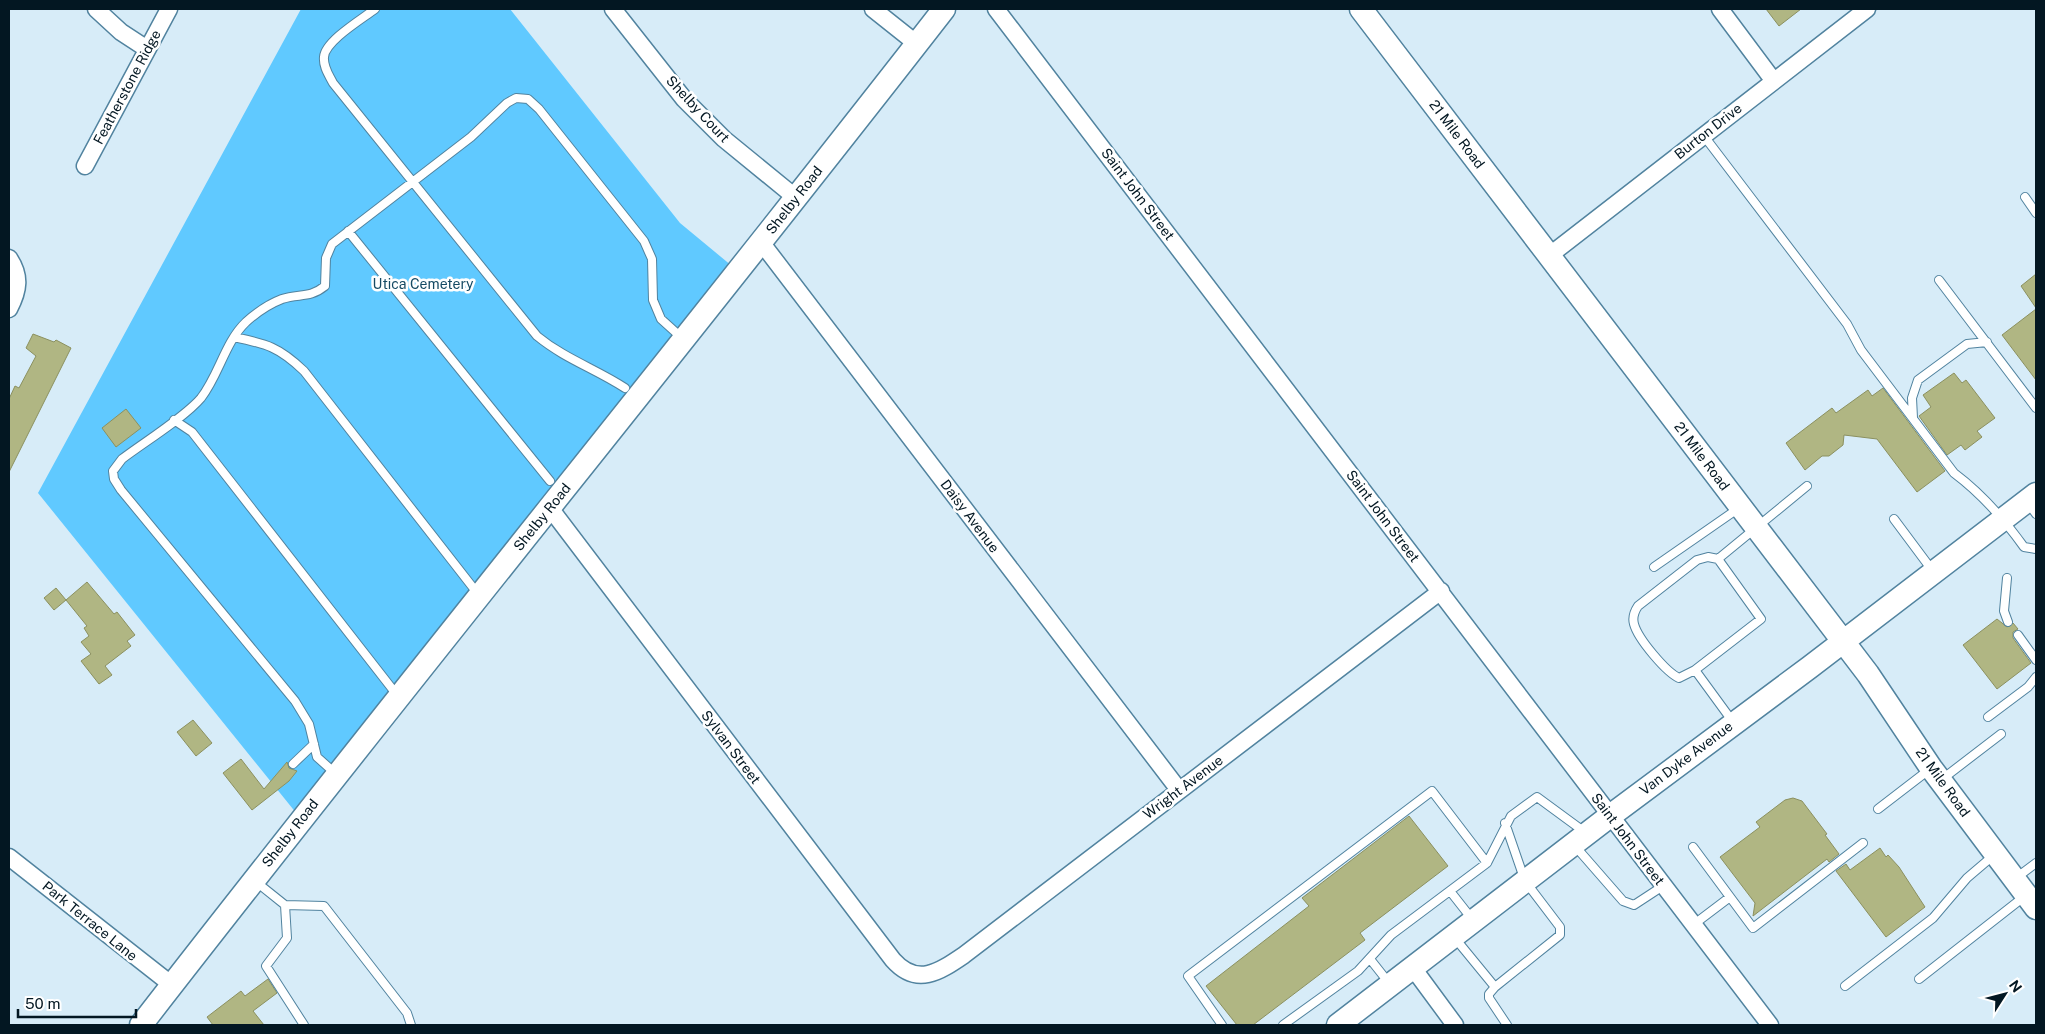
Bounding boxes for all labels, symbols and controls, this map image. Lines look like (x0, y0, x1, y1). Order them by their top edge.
street label: Featherstone Ridge (90, 27, 164, 147)
street label: Shelby Court (663, 72, 733, 146)
street label: 21 Mile Road (1426, 97, 1488, 171)
street label: Burton Drive (1671, 100, 1745, 162)
street label: Saint John Street (1098, 145, 1178, 243)
street label: Shelby Road (763, 163, 825, 237)
park label: Utica Cemetery (372, 276, 474, 292)
street label: 21 Mile Road (1671, 419, 1733, 493)
street label: Saint John Street (1343, 467, 1423, 565)
street label: Daisy Avenue (937, 476, 1003, 556)
street label: Shelby Road (510, 480, 574, 554)
street label: Sylvan Street (698, 707, 764, 787)
street label: Van Dyke Avenue (1636, 718, 1736, 798)
street label: 21 Mile Road (1913, 744, 1973, 820)
street label: Wright Avenue (1140, 752, 1226, 822)
street label: Saint John Street (1588, 790, 1668, 888)
street label: Shelby Road (259, 796, 321, 870)
street label: Park Terrace Lane (39, 878, 141, 964)
north arrow (1980, 969, 2030, 1019)
text: N (2006, 977, 2025, 995)
scale bar (18, 986, 135, 1018)
text: 50 m (25, 995, 60, 1012)

